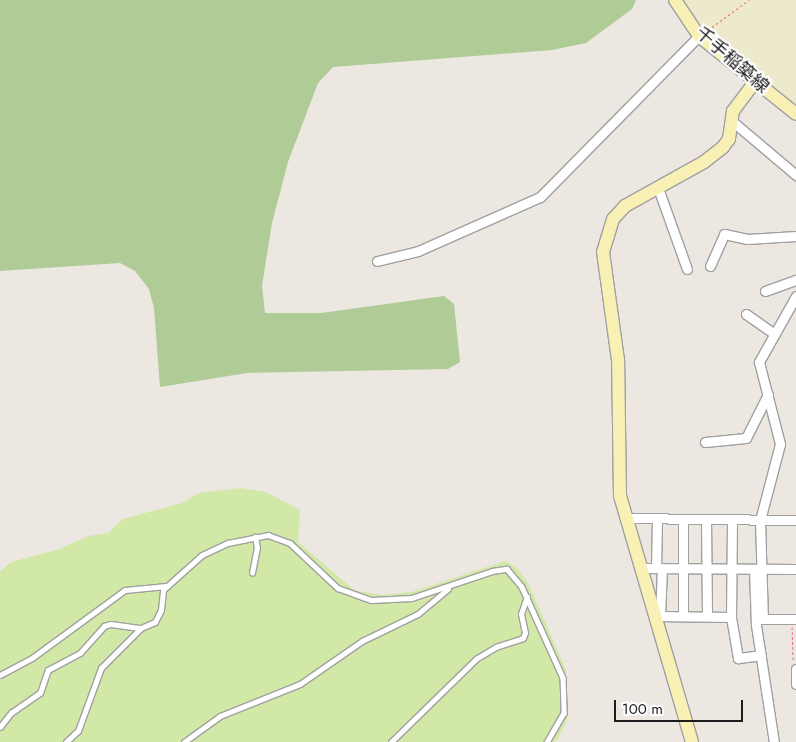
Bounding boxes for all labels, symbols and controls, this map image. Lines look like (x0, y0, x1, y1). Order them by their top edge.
street label: 千手稲築線 (691, 22, 773, 98)
scale bar (616, 690, 745, 722)
text: 100 m (622, 698, 663, 720)

